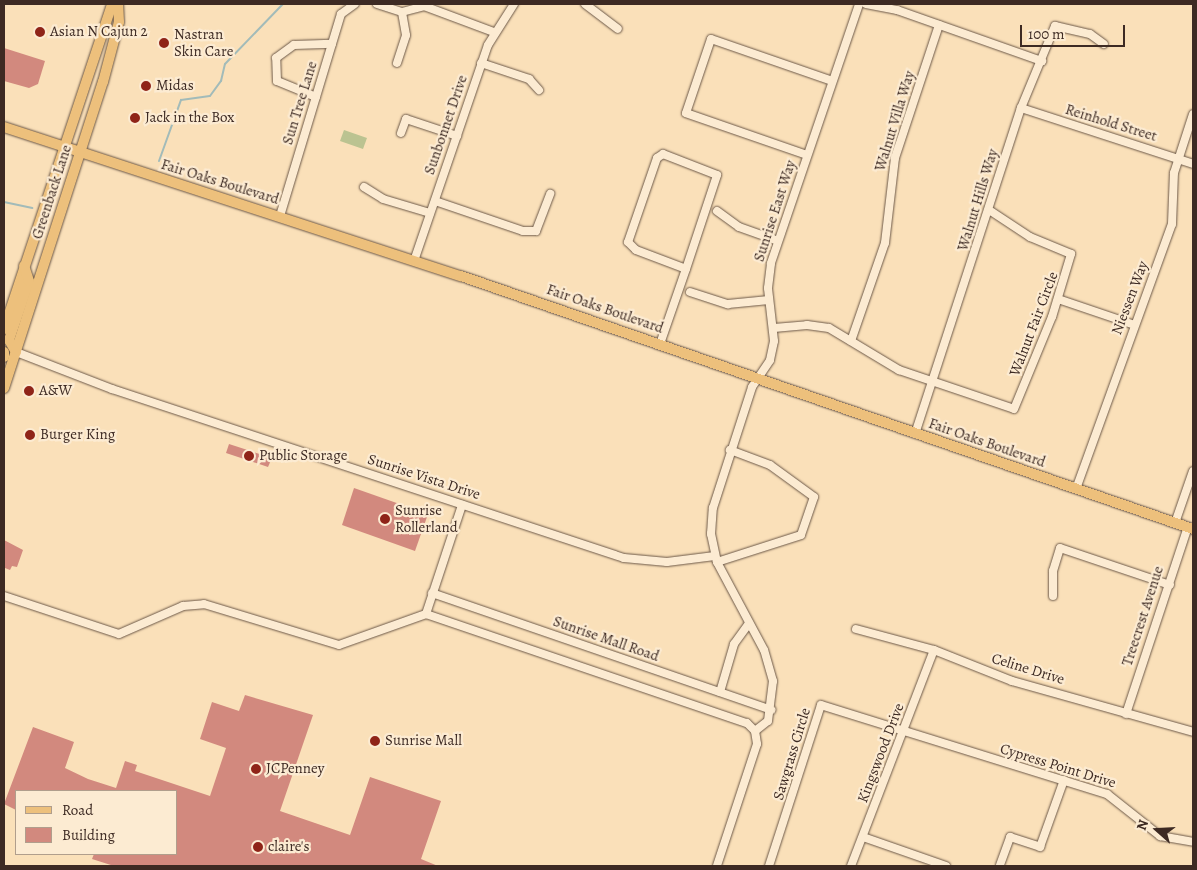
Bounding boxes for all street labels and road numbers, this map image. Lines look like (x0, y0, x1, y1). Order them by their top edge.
street label: Sun Tree Lane (279, 59, 321, 147)
street label: Walnut Villa Way (871, 69, 919, 173)
street label: Sunbonnet Drive (421, 73, 471, 177)
street label: Reinhold Street (1063, 101, 1159, 145)
street label: Greenback Lane (28, 143, 76, 241)
street label: Walnut Hills Way (954, 147, 1002, 253)
street label: Fair Oaks Boulevard (159, 155, 281, 209)
street label: Sunrise East Way (750, 158, 800, 264)
street label: Niessen Way (1108, 258, 1152, 338)
street label: Walnut Fair Circle (1006, 269, 1062, 379)
street label: Fair Oaks Boulevard (544, 281, 666, 337)
street label: Fair Oaks Boulevard (926, 415, 1048, 471)
street label: Sunrise Vista Drive (365, 450, 483, 504)
street label: Treecrest Avenue (1118, 564, 1168, 668)
street label: Sunrise Mall Road (551, 612, 661, 666)
street label: Celine Drive (989, 649, 1067, 689)
street label: Kingswood Drive (854, 701, 908, 805)
street label: Sawgrass Circle (769, 706, 815, 802)
street label: Cypress Point Drive (998, 740, 1118, 792)

